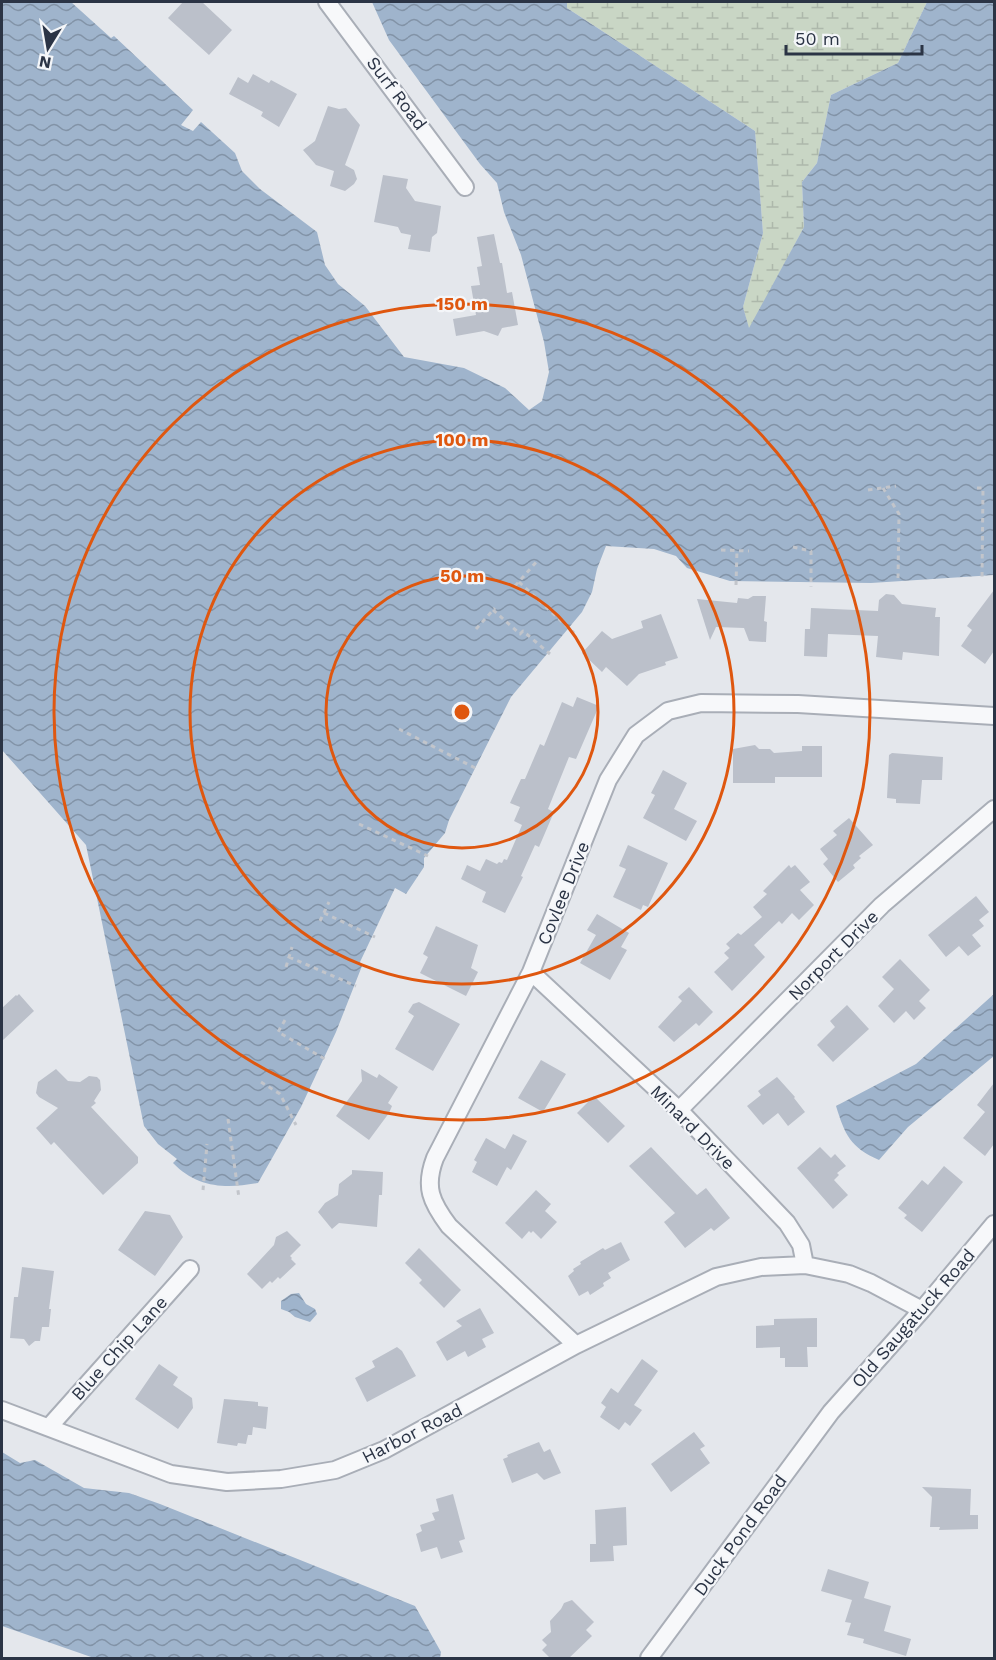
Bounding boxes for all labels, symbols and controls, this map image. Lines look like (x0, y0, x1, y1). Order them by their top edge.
north arrow (18, 18, 78, 78)
scale bar (786, 18, 922, 56)
text: 50 m (795, 28, 840, 49)
text: N (38, 52, 53, 73)
street label: Surf Road (363, 52, 431, 134)
text: 150 m (436, 293, 488, 314)
text: 100 m (435, 429, 489, 450)
text: 50 m (440, 565, 484, 586)
centre of rings (452, 702, 472, 722)
street label: Covlee Drive (533, 838, 593, 948)
street label: Norport Drive (784, 906, 882, 1004)
street label: Minard Drive (646, 1080, 740, 1174)
street label: Old Saugatuck Road (847, 1244, 979, 1392)
street label: Blue Chip Lane (67, 1292, 171, 1404)
street label: Harbor Road (358, 1399, 466, 1467)
street label: Duck Pond Road (689, 1470, 791, 1600)

